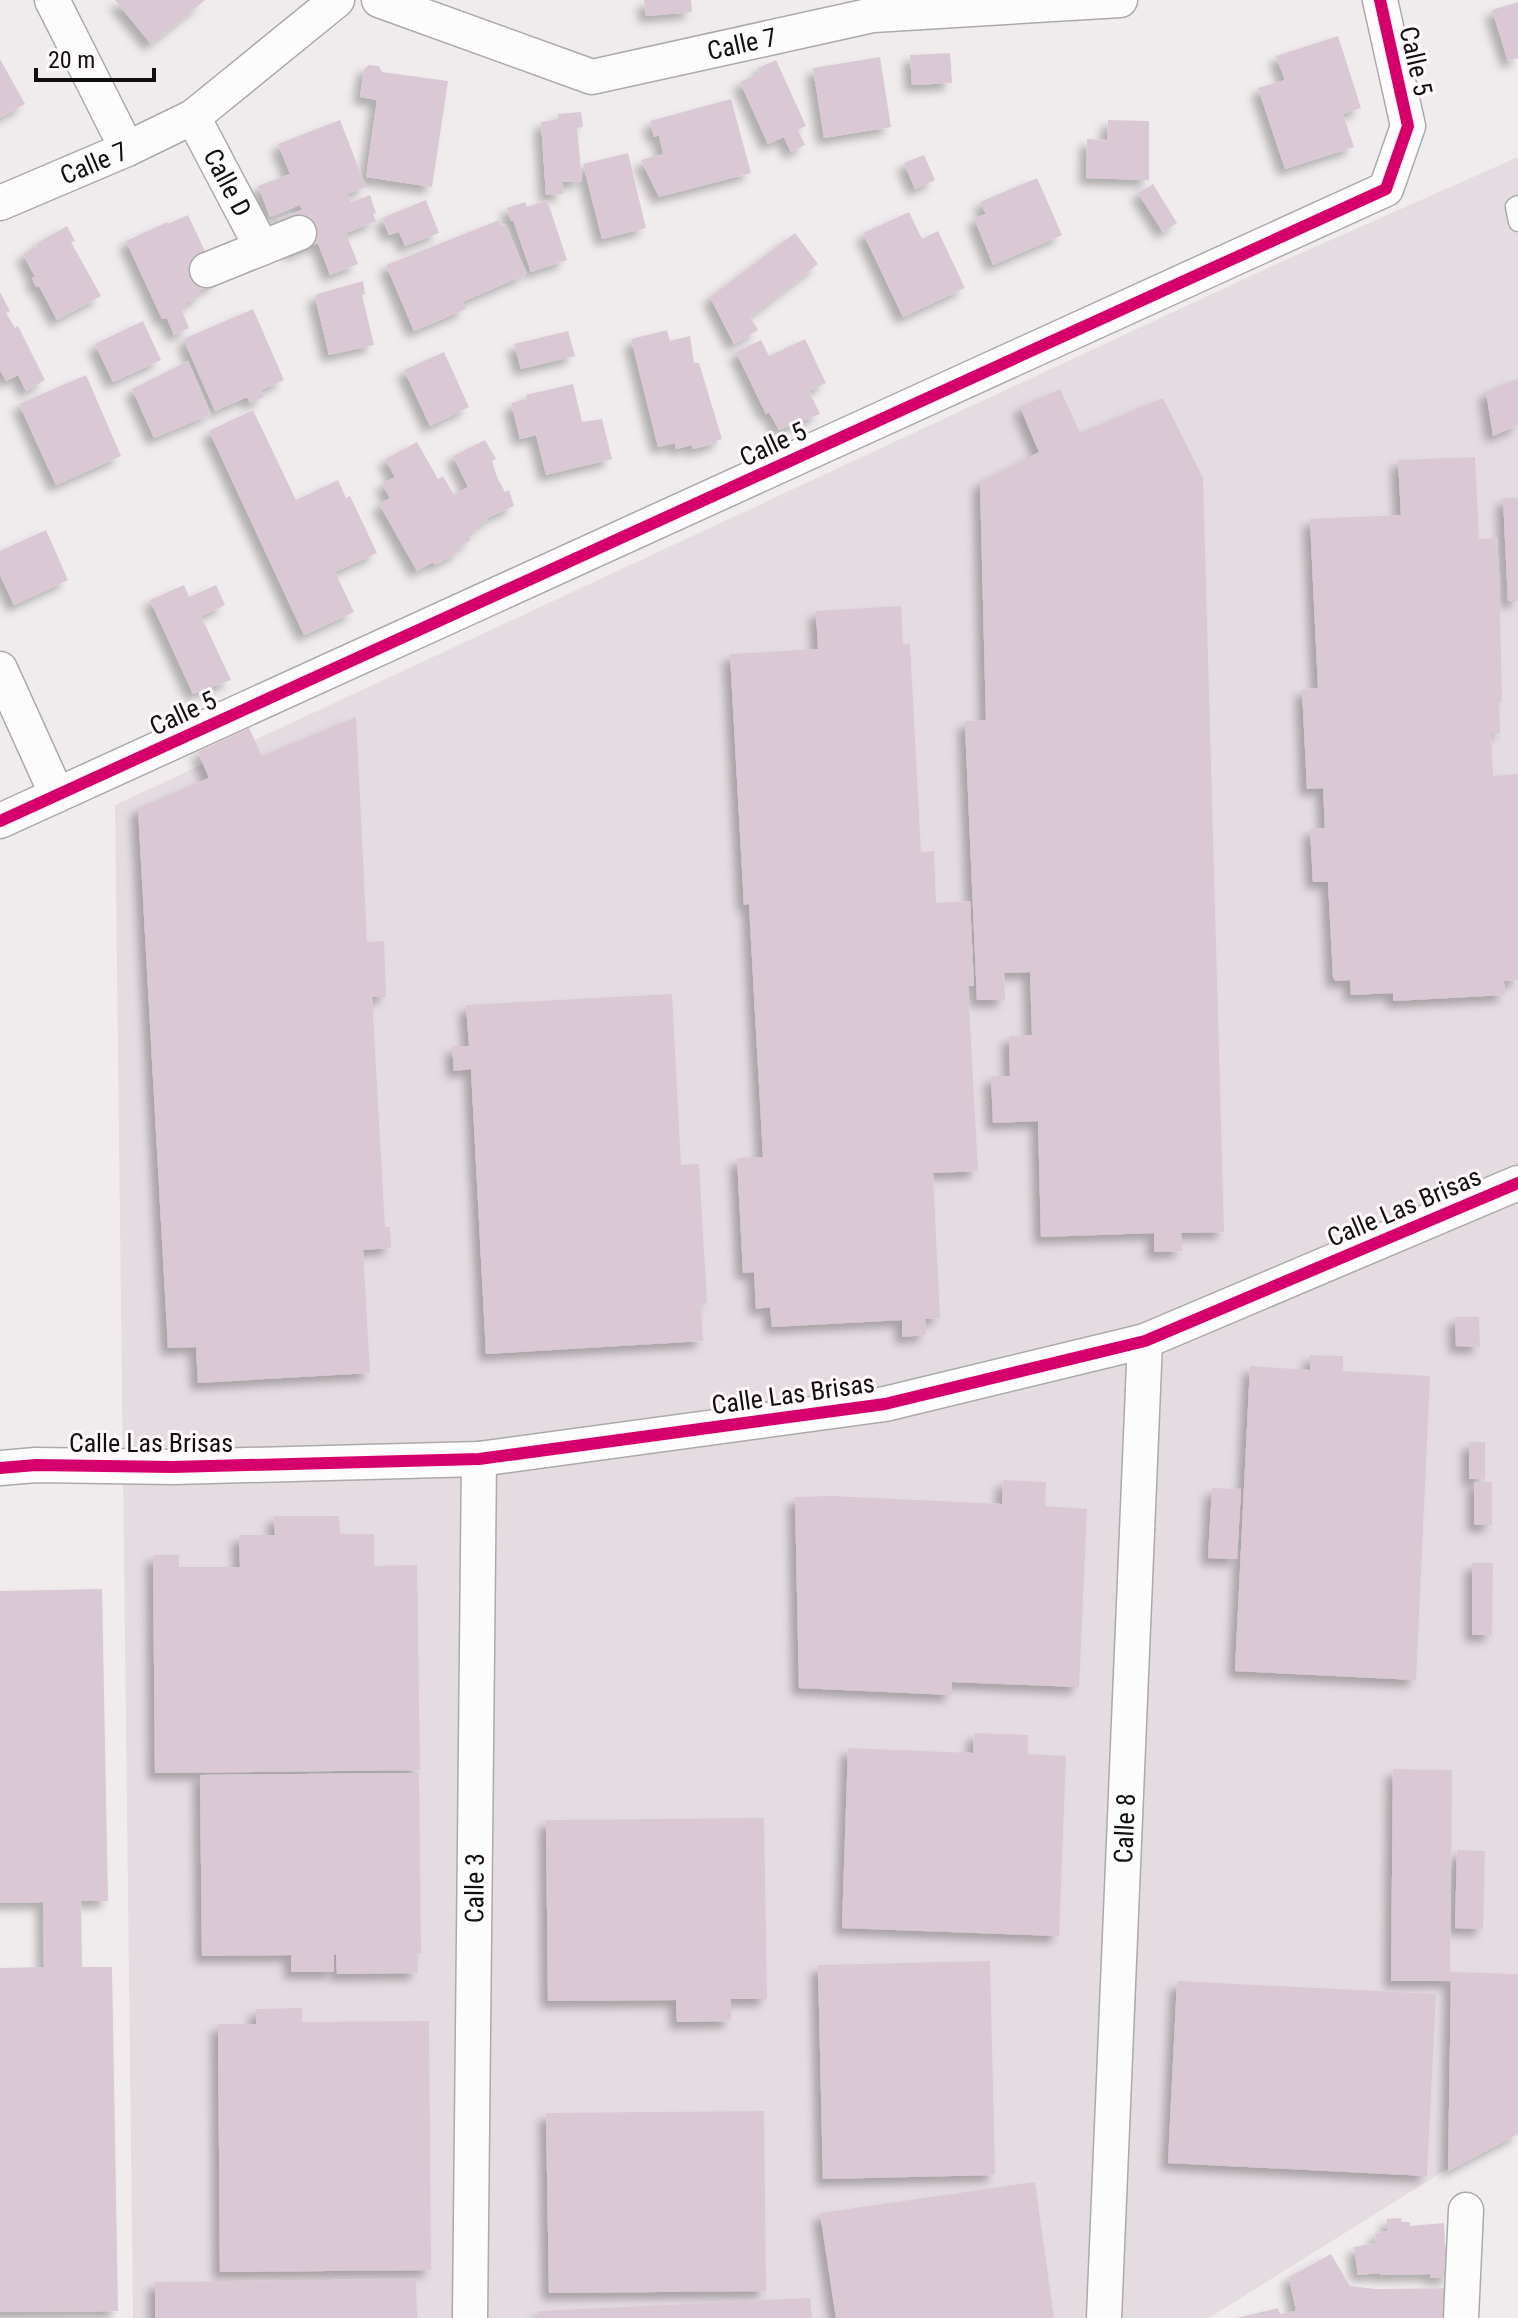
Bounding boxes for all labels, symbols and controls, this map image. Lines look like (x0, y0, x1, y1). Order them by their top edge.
street label: Calle 7 (704, 22, 779, 66)
street label: Calle 5 (1393, 23, 1439, 99)
scale bar (36, 32, 154, 82)
text: 20 m (48, 46, 95, 74)
street label: Calle 7 (56, 136, 132, 191)
street label: Calle D (197, 144, 258, 221)
street label: Calle 5 (735, 416, 811, 472)
street label: Calle 5 (145, 685, 221, 741)
street label: Calle Las Brisas (1323, 1161, 1485, 1253)
street label: Calle Las Brisas (710, 1368, 876, 1420)
street label: Calle Las Brisas (69, 1428, 233, 1458)
street label: Calle 8 (1108, 1793, 1141, 1864)
street label: Calle 3 (459, 1853, 490, 1923)

